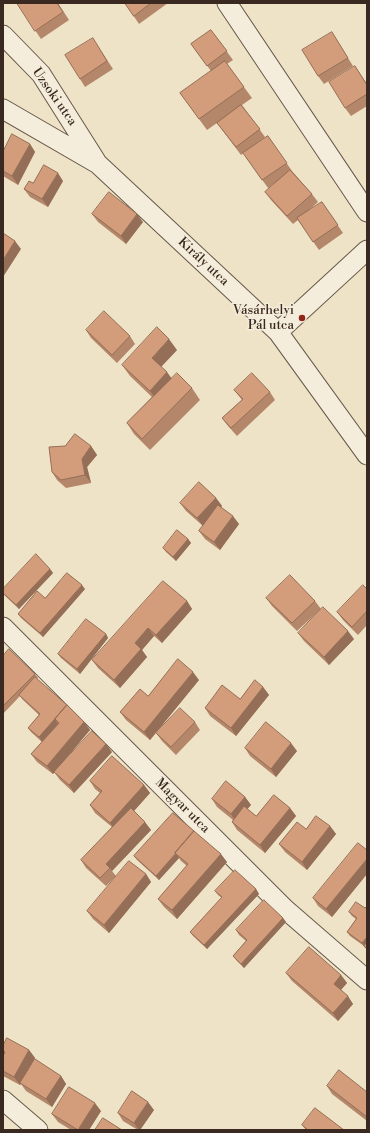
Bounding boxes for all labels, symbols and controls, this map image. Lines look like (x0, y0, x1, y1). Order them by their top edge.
street label: Uzsoki utca (28, 65, 80, 129)
street label: Király utca (174, 235, 232, 289)
place label: Vásárhelyi Pál utca (233, 303, 294, 334)
marker: Vásárhelyi Pál utca (297, 313, 307, 323)
street label: Magyar utca (151, 775, 213, 837)

